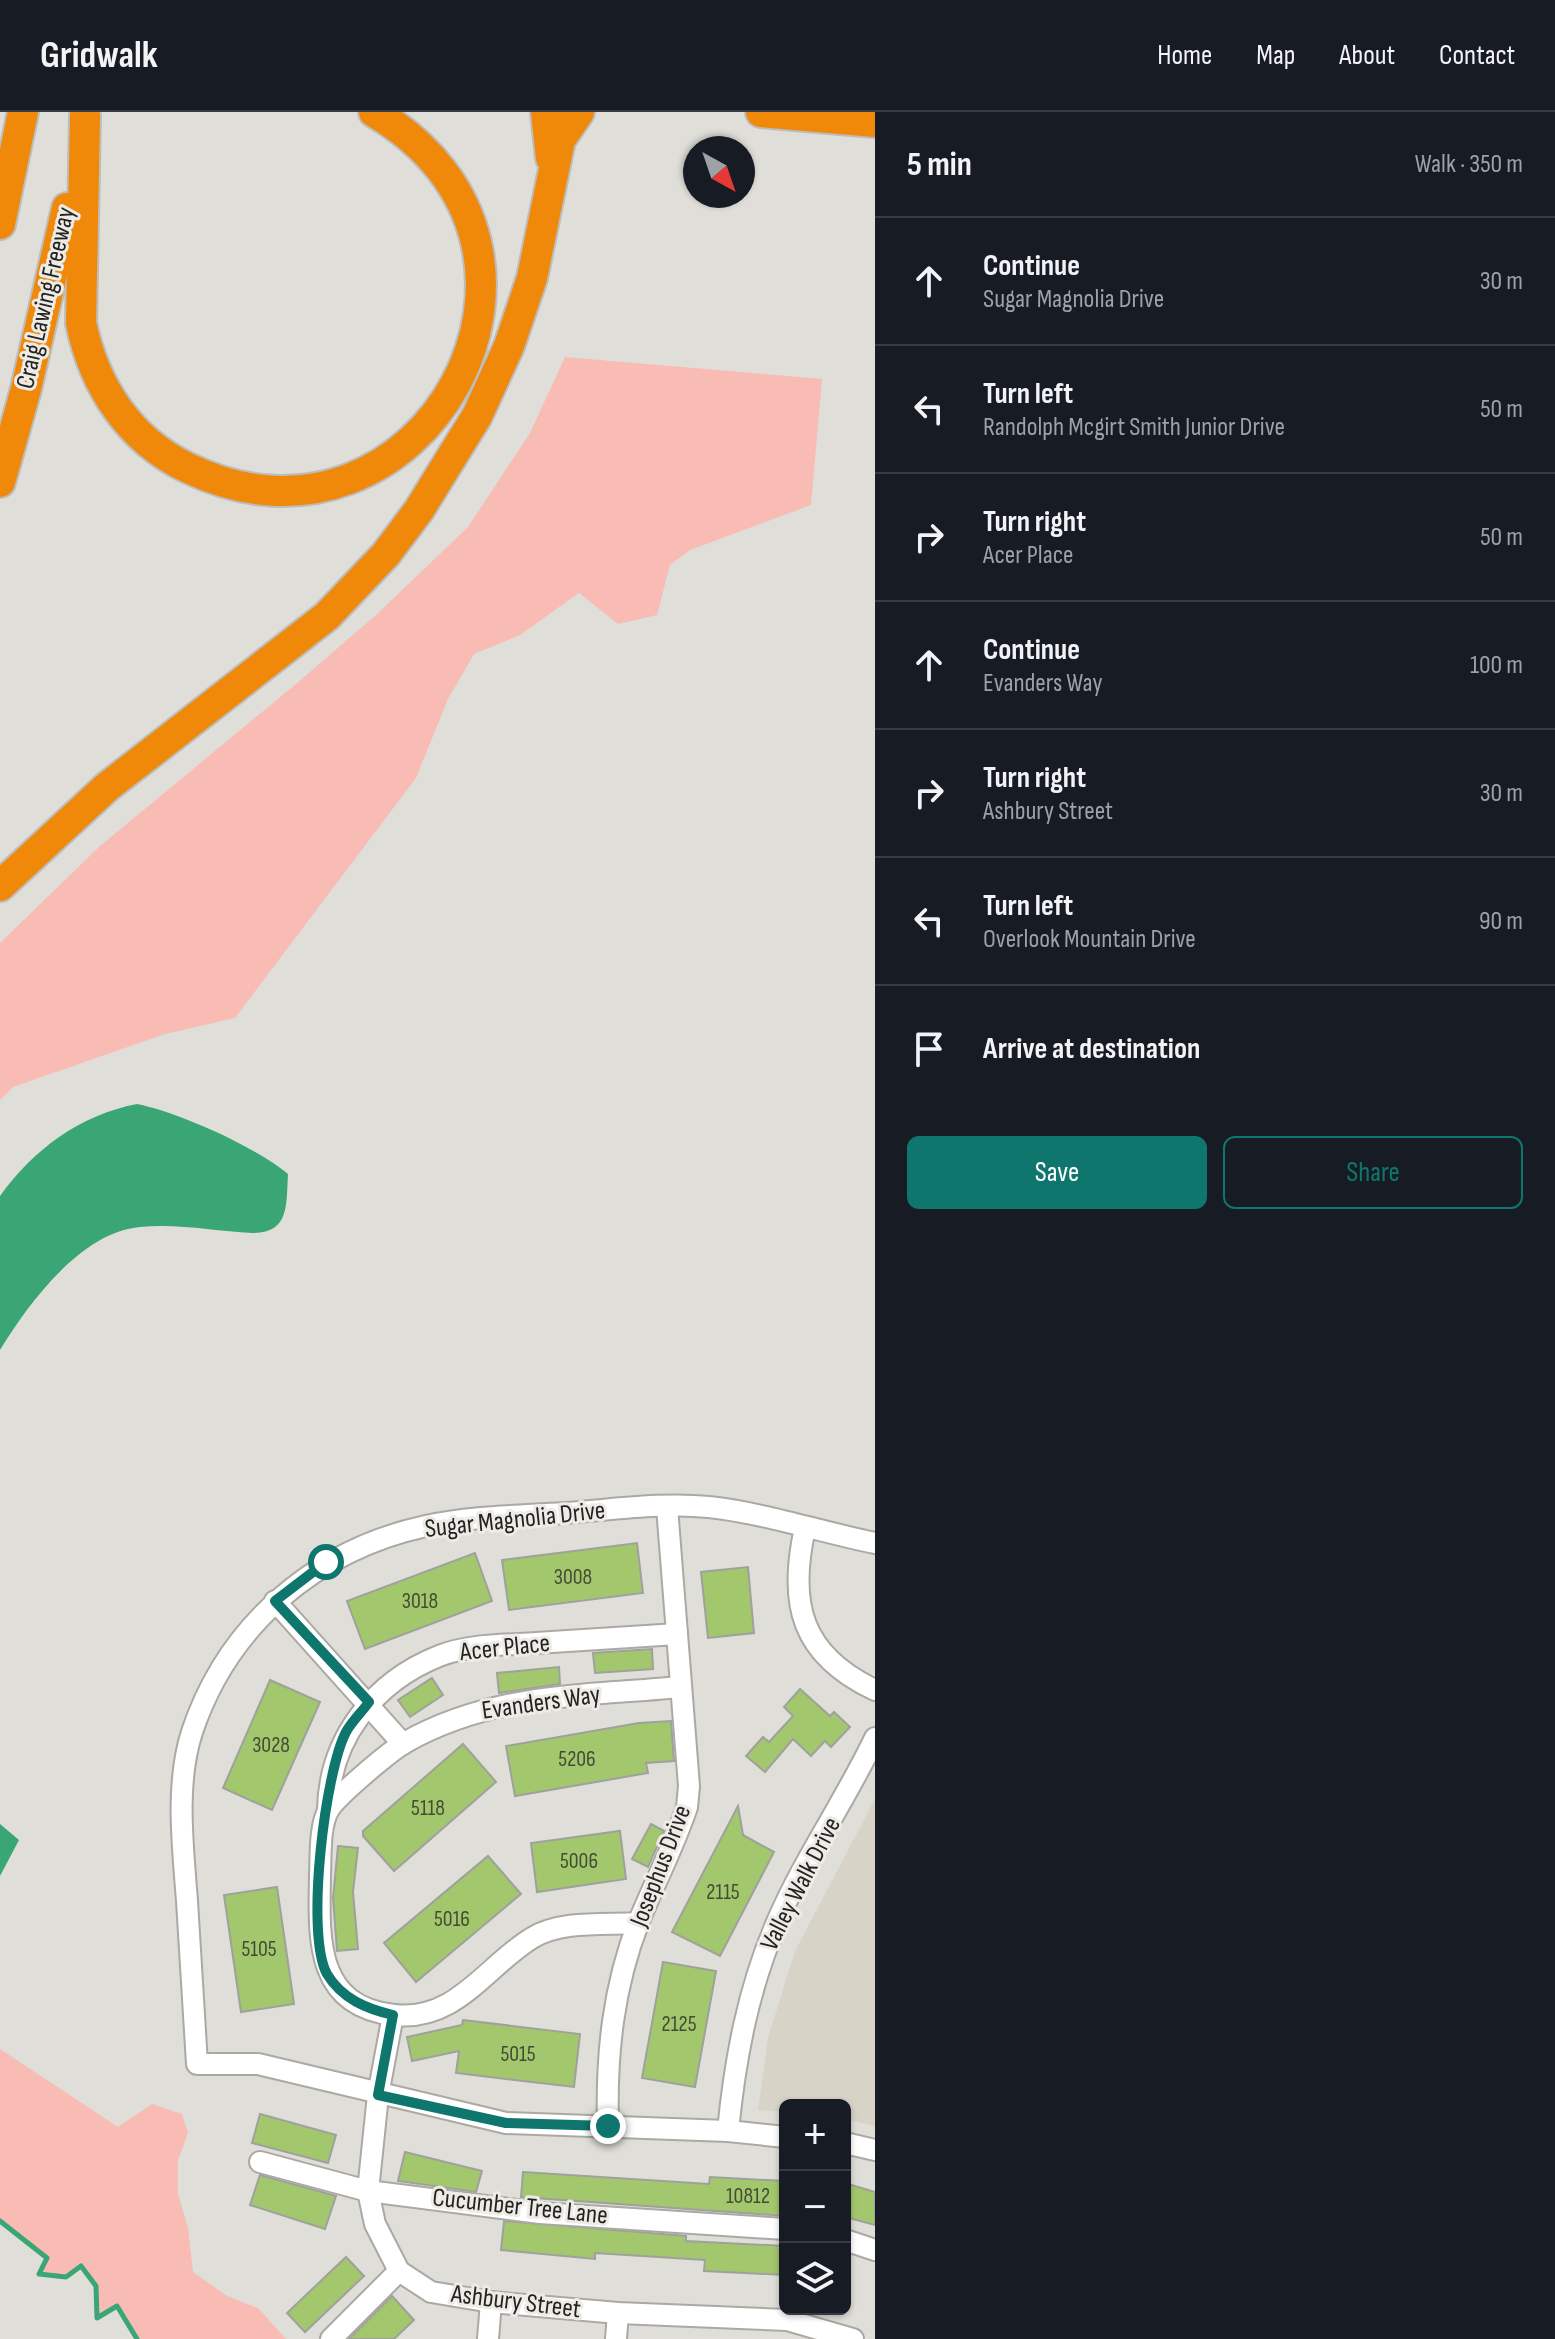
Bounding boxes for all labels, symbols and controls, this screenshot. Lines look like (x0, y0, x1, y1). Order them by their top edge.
text: Gridwalk (40, 33, 158, 78)
text: Home (1157, 39, 1212, 72)
text: Map (1256, 39, 1295, 72)
text: About (1339, 39, 1395, 72)
text: Contact (1439, 39, 1515, 72)
north arrow (683, 136, 755, 208)
text: 5 min (907, 144, 972, 185)
text: Walk · 350 m (1415, 149, 1523, 180)
street label: Craig Lawing Freeway (10, 204, 82, 392)
text: Continue (983, 248, 1080, 284)
icon: ahead (907, 259, 951, 303)
text: 30 m (1480, 266, 1523, 297)
text: Sugar Magnolia Drive (983, 284, 1164, 315)
text: Turn left (983, 376, 1073, 412)
icon: left (907, 387, 951, 431)
text: 50 m (1480, 394, 1523, 425)
text: Randolph Mcgirt Smith Junior Drive (983, 412, 1285, 443)
text: Turn right (983, 504, 1086, 540)
icon: right (907, 515, 951, 559)
text: 50 m (1480, 522, 1523, 553)
text: Acer Place (983, 540, 1073, 571)
text: Continue (983, 632, 1080, 668)
icon: ahead (907, 643, 951, 687)
text: 100 m (1470, 650, 1523, 681)
text: Evanders Way (983, 668, 1102, 699)
text: Turn right (983, 760, 1086, 796)
icon: right (907, 771, 951, 815)
text: 30 m (1480, 778, 1523, 809)
text: Ashbury Street (983, 796, 1113, 827)
text: Turn left (983, 888, 1073, 924)
icon: left (907, 899, 951, 943)
text: 90 m (1479, 906, 1523, 937)
text: Overlook Mountain Drive (983, 924, 1196, 955)
icon: arrive (907, 1027, 951, 1071)
text: Arrive at destination (983, 1031, 1200, 1067)
button: Save (907, 1136, 1207, 1209)
button: Share (1223, 1136, 1523, 1209)
street label: Sugar Magnolia Drive (423, 1495, 607, 1545)
route start (308, 1544, 344, 1580)
house number: 3008 (554, 1564, 592, 1591)
house number: 3018 (402, 1588, 438, 1615)
street label: Acer Place (457, 1628, 552, 1668)
street label: Evanders Way (480, 1679, 602, 1727)
house number: 3028 (252, 1732, 290, 1759)
house number: 5206 (558, 1746, 596, 1773)
house number: 5118 (411, 1795, 445, 1822)
street label: Josephus Drive (623, 1801, 698, 1932)
street label: Valley Walk Drive (754, 1812, 848, 1956)
house number: 5006 (560, 1848, 598, 1875)
house number: 2115 (706, 1879, 740, 1906)
house number: 5016 (434, 1906, 470, 1933)
house number: 5105 (241, 1936, 277, 1963)
house number: 2125 (662, 2011, 697, 2038)
house number: 5015 (500, 2041, 536, 2068)
map controls (779, 2099, 851, 2315)
button: + (779, 2099, 851, 2171)
route end (590, 2108, 626, 2144)
button: − (779, 2171, 851, 2243)
street label: Cucumber Tree Lane (431, 2182, 609, 2232)
house number: 10812 (726, 2183, 770, 2210)
button: layers (779, 2243, 851, 2315)
street label: Ashbury Street (449, 2279, 582, 2325)

